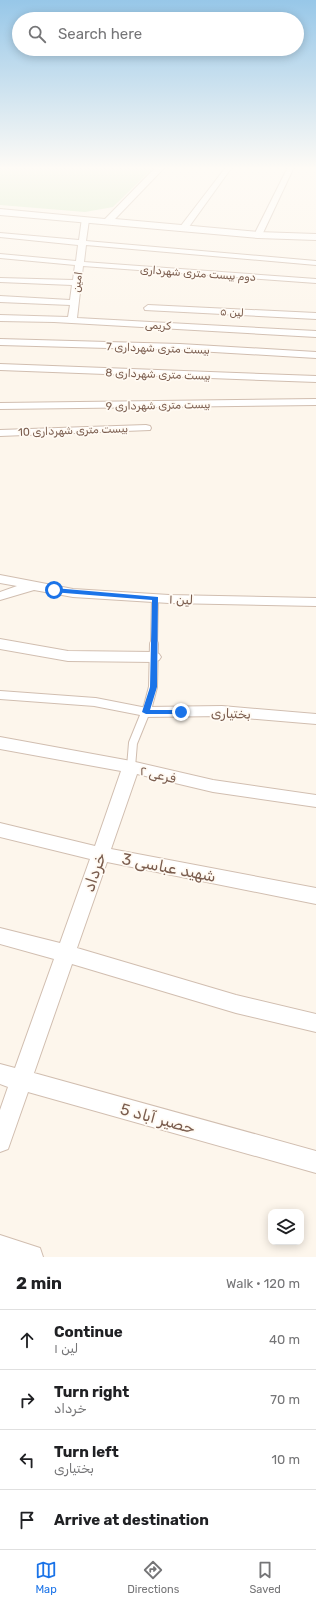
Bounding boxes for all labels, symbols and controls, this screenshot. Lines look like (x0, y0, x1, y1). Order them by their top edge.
search box (12, 12, 304, 56)
icon: search (26, 23, 48, 45)
text: Search here (58, 25, 142, 43)
street label: دوم بیست متری شهرداری (140, 263, 256, 285)
street label: امین (70, 271, 85, 293)
street label: لین ۵ (220, 305, 244, 320)
street label: کریمی (145, 318, 171, 333)
street label: بیست متری شهرداری 7 (106, 340, 210, 357)
street label: بیست متری شهرداری 8 (105, 366, 211, 383)
street label: بیست متری شهرداری 9 (105, 398, 211, 413)
street label: بیست متری شهرداری 10 (18, 422, 128, 439)
route start (45, 581, 63, 599)
street label: لین ۱ (169, 592, 193, 607)
route end (172, 703, 190, 721)
street label: بختیاری (211, 705, 251, 723)
street label: ۲ فرعی (138, 763, 177, 787)
street label: شهید عباسی 3 (120, 849, 218, 887)
street label: خرداد (79, 850, 111, 895)
street label: حصیر آباد 5 (118, 1099, 197, 1139)
map controls (268, 1209, 304, 1245)
button: layers (268, 1209, 304, 1245)
text: 2 min (16, 1273, 62, 1293)
text: Walk · 120 m (226, 1276, 300, 1291)
text: Continue (54, 1323, 123, 1341)
icon: ahead (16, 1329, 38, 1351)
text: 40 m (269, 1332, 300, 1347)
text: لین ۱ (54, 1341, 78, 1356)
text: Turn right (54, 1383, 129, 1401)
icon: right (16, 1389, 38, 1411)
text: 70 m (270, 1392, 300, 1407)
text: خرداد (54, 1401, 87, 1416)
text: Turn left (54, 1443, 119, 1461)
icon: left (16, 1449, 38, 1471)
text: 10 m (271, 1452, 300, 1467)
text: بختیاری (54, 1461, 94, 1476)
icon: arrive (16, 1509, 38, 1531)
text: Arrive at destination (54, 1511, 209, 1529)
tab: Map (35, 1559, 57, 1596)
tab: Directions (127, 1559, 179, 1596)
tab: Saved (250, 1559, 281, 1596)

